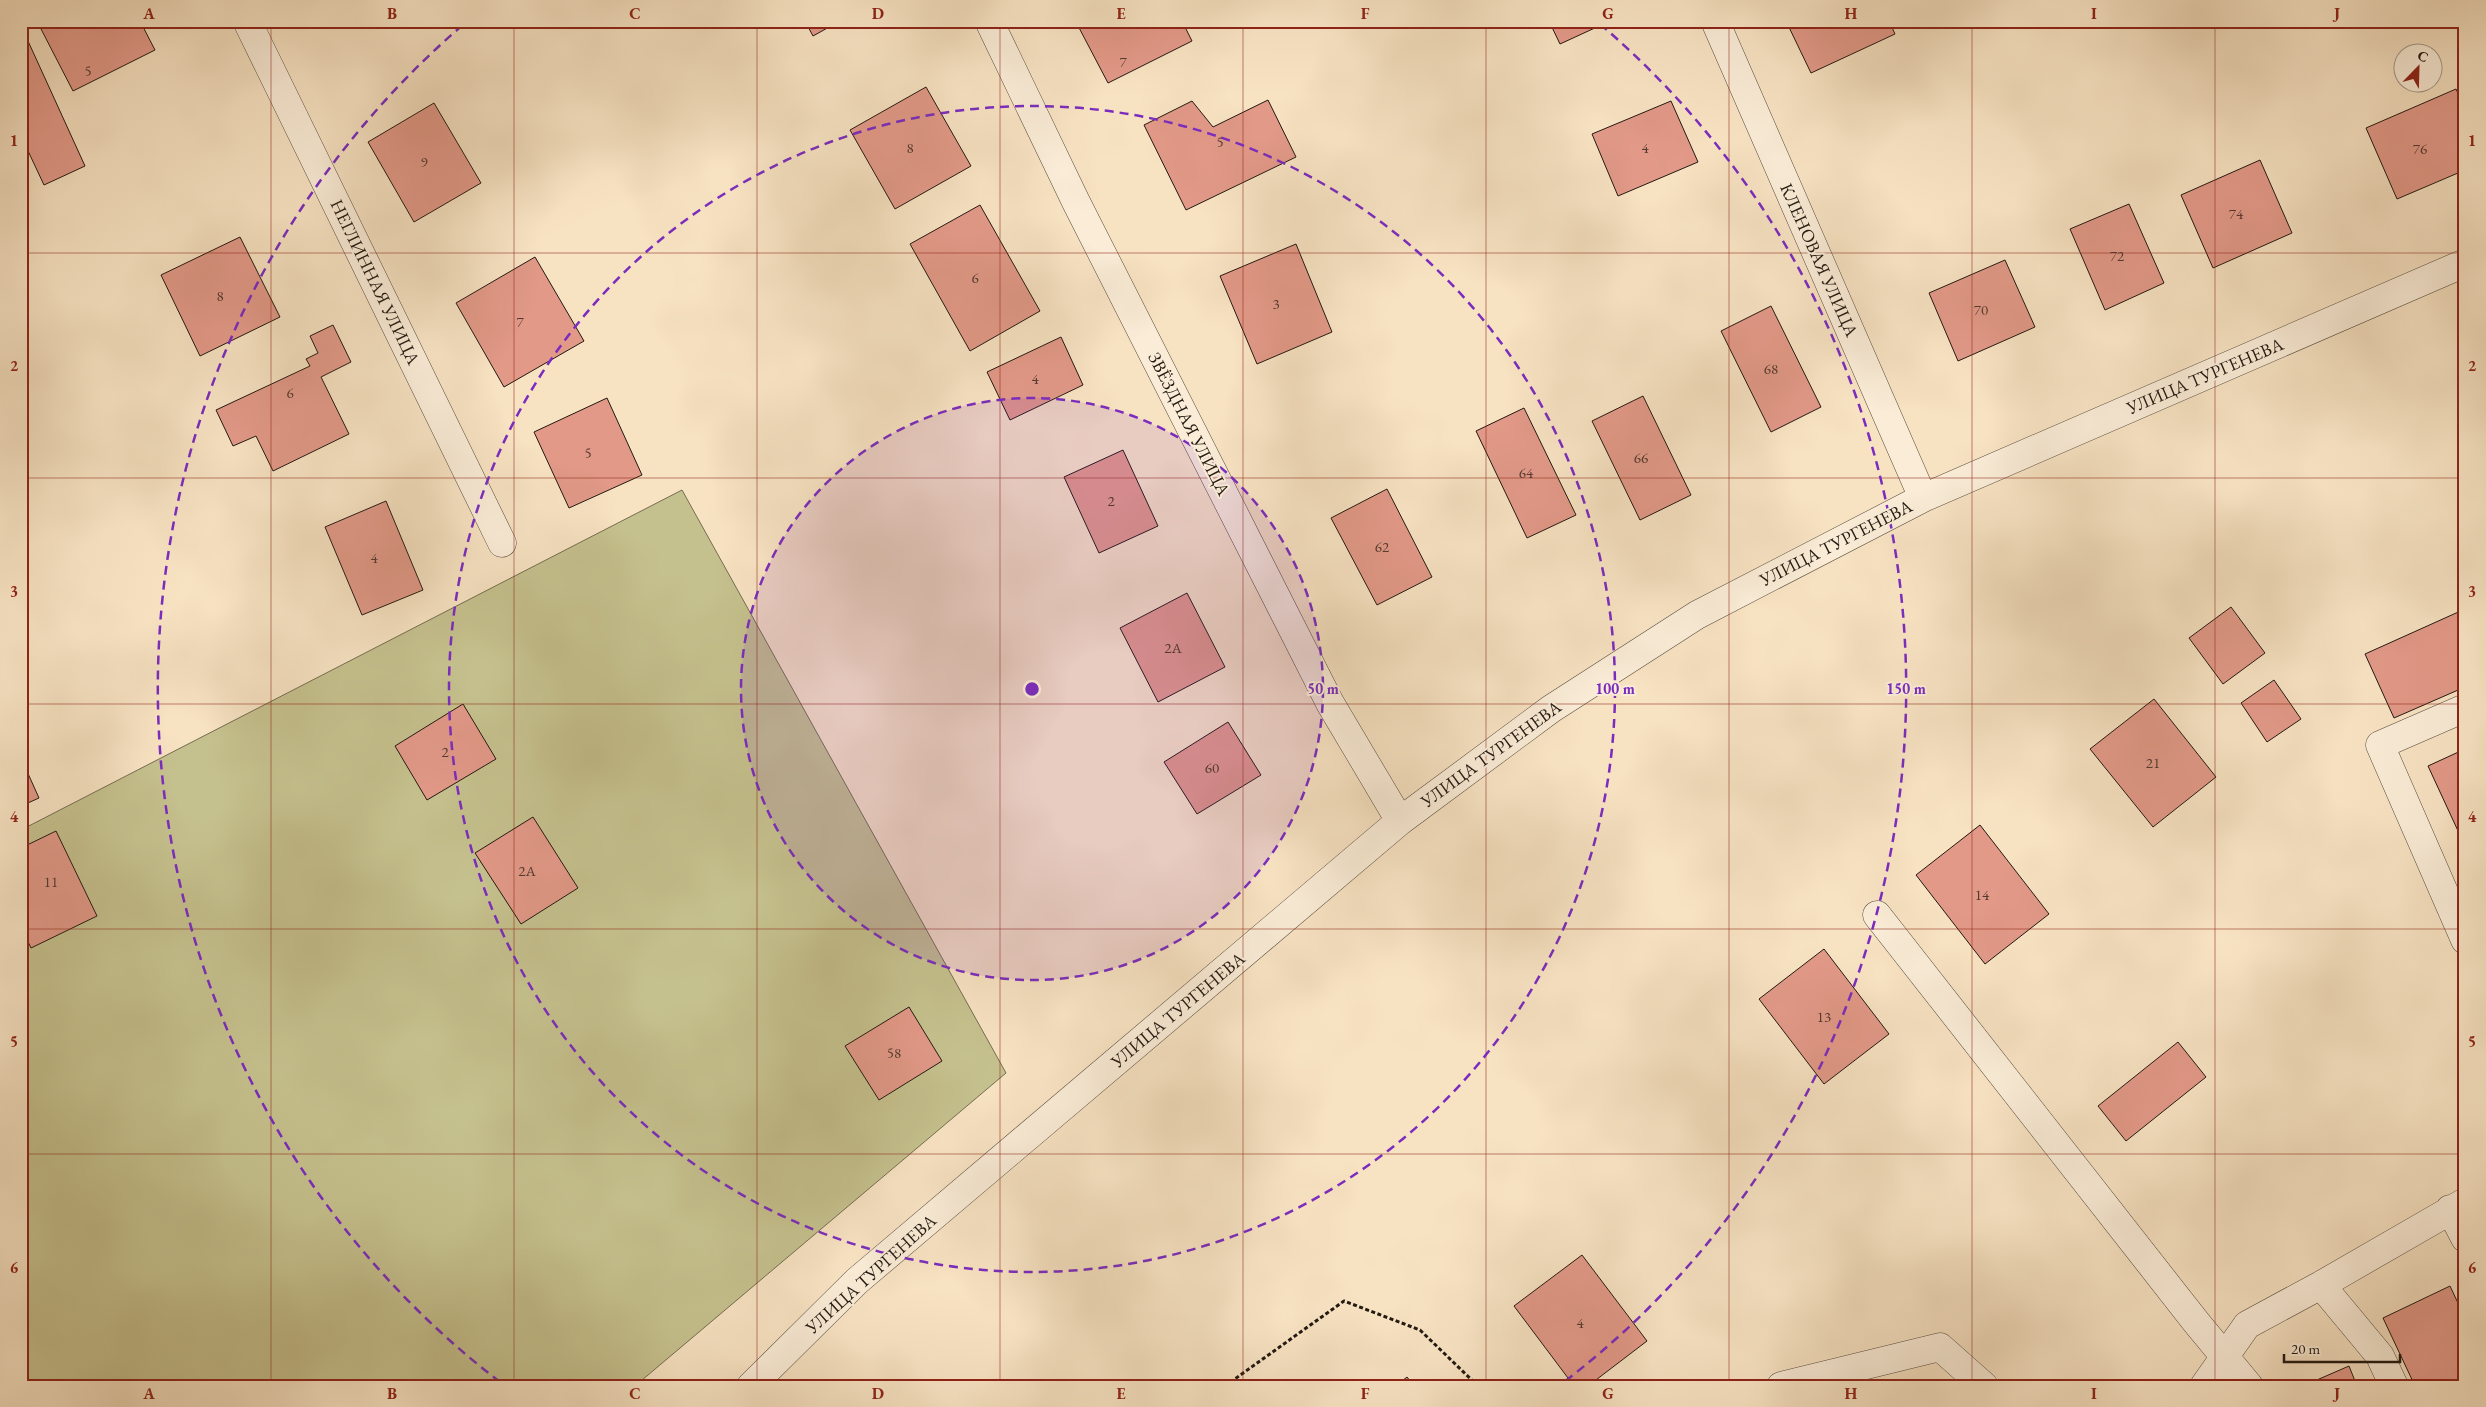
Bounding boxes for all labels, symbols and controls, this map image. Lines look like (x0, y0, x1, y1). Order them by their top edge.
text: A (142, 3, 155, 24)
text: B (387, 3, 397, 24)
text: C (629, 3, 641, 24)
text: D (872, 3, 884, 24)
text: E (1116, 3, 1126, 24)
text: F (1361, 3, 1370, 24)
text: G (1602, 3, 1614, 24)
text: H (1845, 3, 1858, 24)
text: I (2091, 3, 2097, 24)
text: J (2332, 3, 2340, 24)
north arrow (2394, 42, 2444, 92)
text: С (2415, 46, 2431, 66)
house number: 7 (1119, 52, 1127, 71)
house number: 5 (84, 61, 92, 80)
text: 1 (10, 130, 18, 151)
text: 1 (2468, 130, 2476, 151)
house number: 5 (1216, 132, 1224, 151)
house number: 8 (906, 138, 914, 157)
house number: 4 (1641, 138, 1649, 157)
house number: 76 (2413, 139, 2427, 158)
house number: 9 (420, 152, 428, 171)
street label: КЛЕНОВАЯ УЛИЦА (1775, 179, 1864, 341)
street label: НЕГЛИННАЯ УЛИЦА (325, 195, 426, 369)
house number: 74 (2229, 204, 2244, 223)
house number: 72 (2110, 246, 2125, 265)
house number: 6 (971, 268, 979, 287)
house number: 8 (216, 286, 224, 305)
house number: 3 (1272, 294, 1280, 313)
house number: 70 (1974, 300, 1988, 319)
house number: 7 (516, 312, 524, 331)
street label: УЛИЦА ТУРГЕНЕВА (2122, 332, 2287, 419)
street label: ЗВЁЗДНАЯ УЛИЦА (1143, 348, 1236, 500)
text: 2 (10, 355, 19, 376)
text: 2 (2468, 355, 2477, 376)
house number: 68 (1764, 359, 1778, 378)
house number: 4 (1031, 369, 1039, 388)
house number: 6 (286, 383, 294, 402)
house number: 5 (584, 443, 592, 462)
house number: 66 (1634, 448, 1648, 467)
house number: 64 (1519, 463, 1534, 482)
house number: 2 (1107, 491, 1115, 510)
street label: УЛИЦА ТУРГЕНЕВА (1755, 494, 1916, 591)
house number: 62 (1375, 537, 1390, 556)
house number: 4 (370, 548, 378, 567)
text: 3 (10, 581, 18, 602)
text: 3 (2468, 581, 2476, 602)
house number: 2А (1164, 638, 1182, 657)
text: 50 m (1307, 679, 1339, 698)
text: 100 m (1595, 679, 1635, 698)
text: 150 m (1886, 679, 1926, 698)
centre of rings (1023, 680, 1041, 698)
street label: УЛИЦА ТУРГЕНЕВА (1415, 695, 1566, 813)
house number: 2 (441, 742, 449, 761)
house number: 21 (2146, 753, 2160, 772)
house number: 60 (1205, 758, 1219, 777)
text: 4 (10, 806, 19, 827)
text: 4 (2468, 806, 2477, 827)
house number: 2А (518, 861, 536, 880)
house number: 11 (44, 872, 58, 891)
house number: 14 (1975, 885, 1990, 904)
street label: УЛИЦА ТУРГЕНЕВА (1105, 946, 1250, 1073)
house number: 13 (1817, 1007, 1831, 1026)
text: 5 (10, 1031, 18, 1052)
text: 5 (2468, 1031, 2476, 1052)
house number: 58 (887, 1043, 901, 1062)
street label: УЛИЦА ТУРГЕНЕВА (800, 1208, 941, 1339)
text: 6 (10, 1257, 19, 1278)
text: 6 (2468, 1257, 2477, 1278)
house number: 4 (1576, 1313, 1584, 1332)
scale bar (2284, 1332, 2400, 1364)
text: 20 m (2291, 1339, 2320, 1358)
text: A (142, 1383, 155, 1404)
text: B (387, 1383, 397, 1404)
text: C (629, 1383, 641, 1404)
text: D (872, 1383, 884, 1404)
text: E (1116, 1383, 1126, 1404)
text: F (1361, 1383, 1370, 1404)
text: G (1602, 1383, 1614, 1404)
text: H (1845, 1383, 1858, 1404)
text: I (2091, 1383, 2097, 1404)
text: J (2332, 1383, 2340, 1404)

